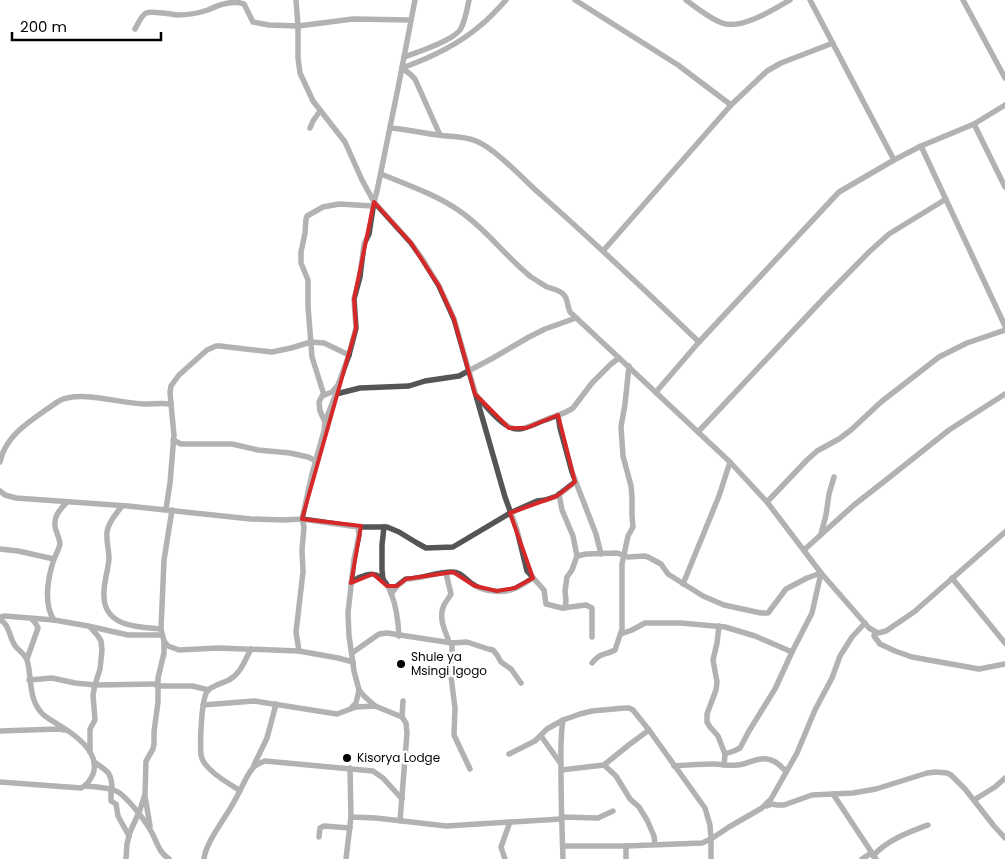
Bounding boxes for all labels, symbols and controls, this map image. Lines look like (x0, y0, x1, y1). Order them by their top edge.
scale bar (12, 10, 161, 42)
text: 200 m (20, 16, 67, 37)
place label: Shule ya Msingi Igogo (411, 648, 487, 679)
marker: Shule ya Msingi Igogo (395, 658, 407, 670)
place label: Kisorya Lodge (357, 749, 440, 766)
marker: Kisorya Lodge (341, 752, 353, 764)

